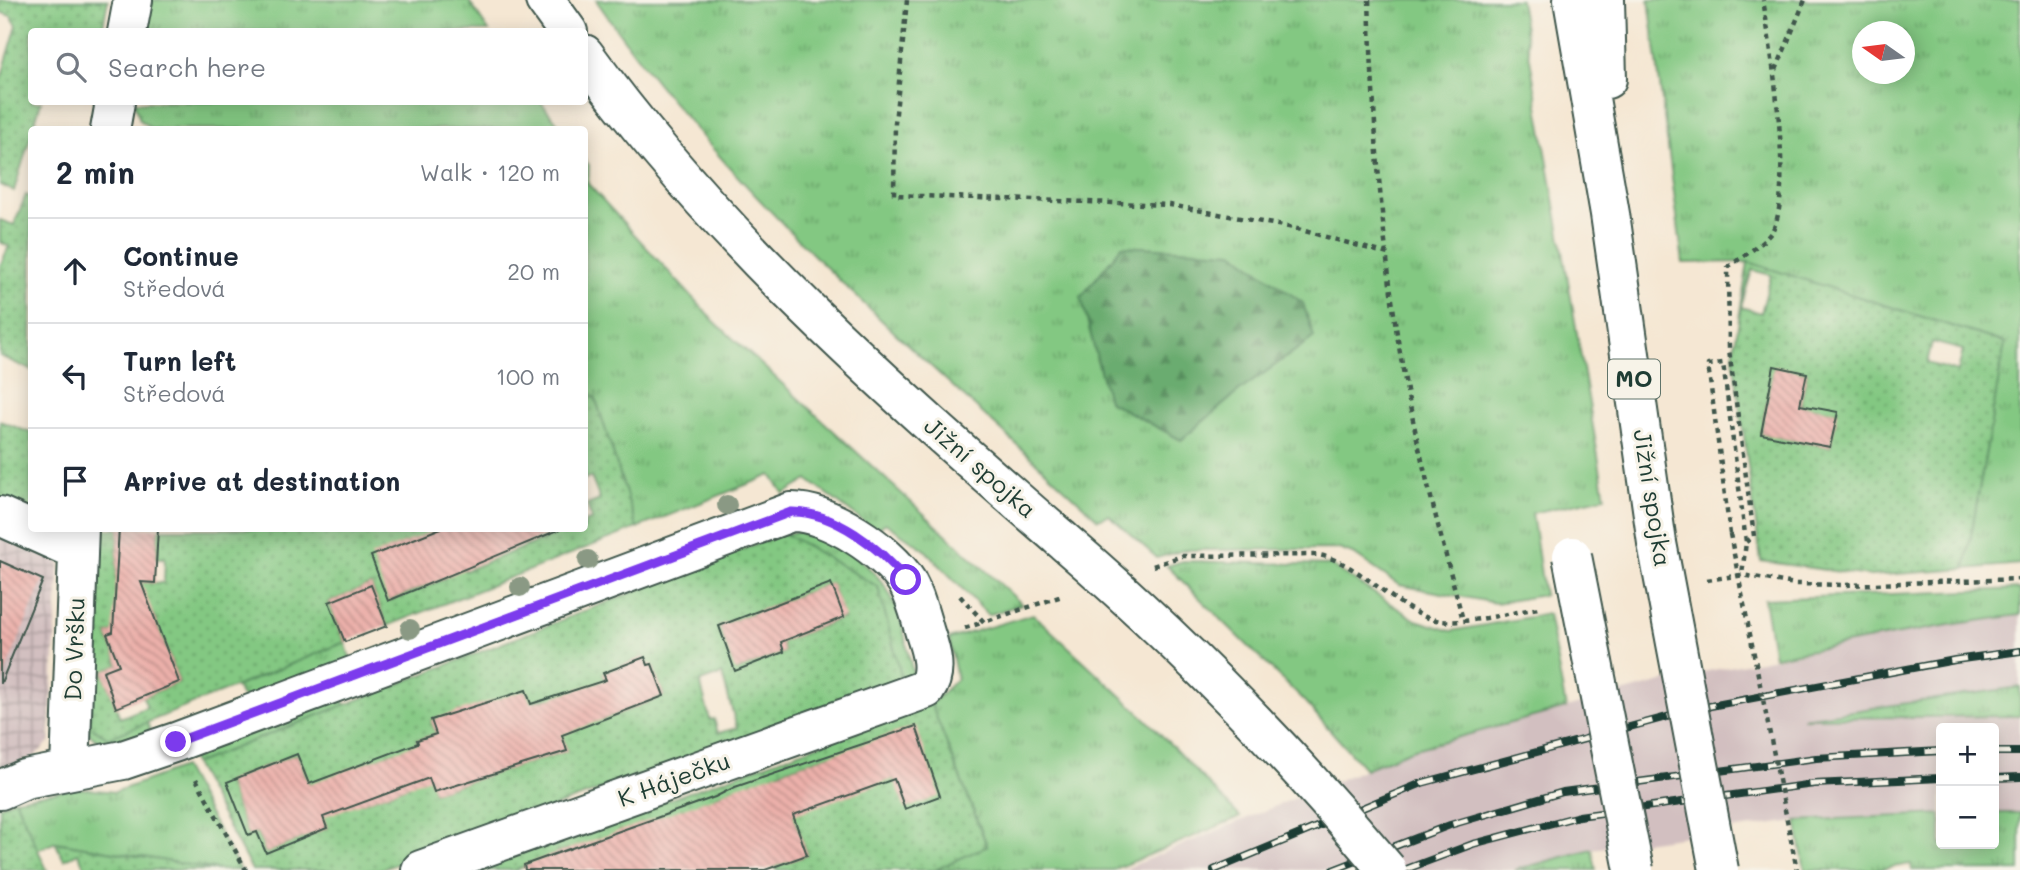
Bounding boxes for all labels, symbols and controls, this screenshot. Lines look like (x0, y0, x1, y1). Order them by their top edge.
north arrow (1852, 21, 1915, 84)
search box (28, 28, 588, 105)
icon: search (52, 48, 90, 86)
text: Search here (108, 50, 266, 84)
text: 2 min (56, 152, 135, 192)
text: Walk · 120 m (420, 157, 560, 187)
text: Continue (123, 239, 239, 273)
icon: ahead (56, 252, 94, 290)
text: 20 m (507, 256, 560, 286)
text: Středová (123, 273, 226, 303)
text: Turn left (123, 344, 236, 378)
icon: left (56, 357, 94, 395)
road number: MO (1608, 360, 1660, 398)
text: 100 m (496, 361, 560, 391)
text: Středová (123, 378, 226, 408)
street label: Jižní spojka (918, 410, 1044, 524)
street label: Jižní spojka (1627, 427, 1680, 569)
icon: arrive (56, 462, 94, 500)
text: Arrive at destination (123, 464, 400, 498)
route start (890, 564, 921, 595)
street label: Do Vršku (56, 597, 91, 701)
map controls (1936, 723, 1999, 849)
button: + (1936, 723, 1999, 786)
route end (160, 726, 191, 757)
street label: K Háječku (613, 744, 734, 813)
button: − (1936, 786, 1999, 849)

